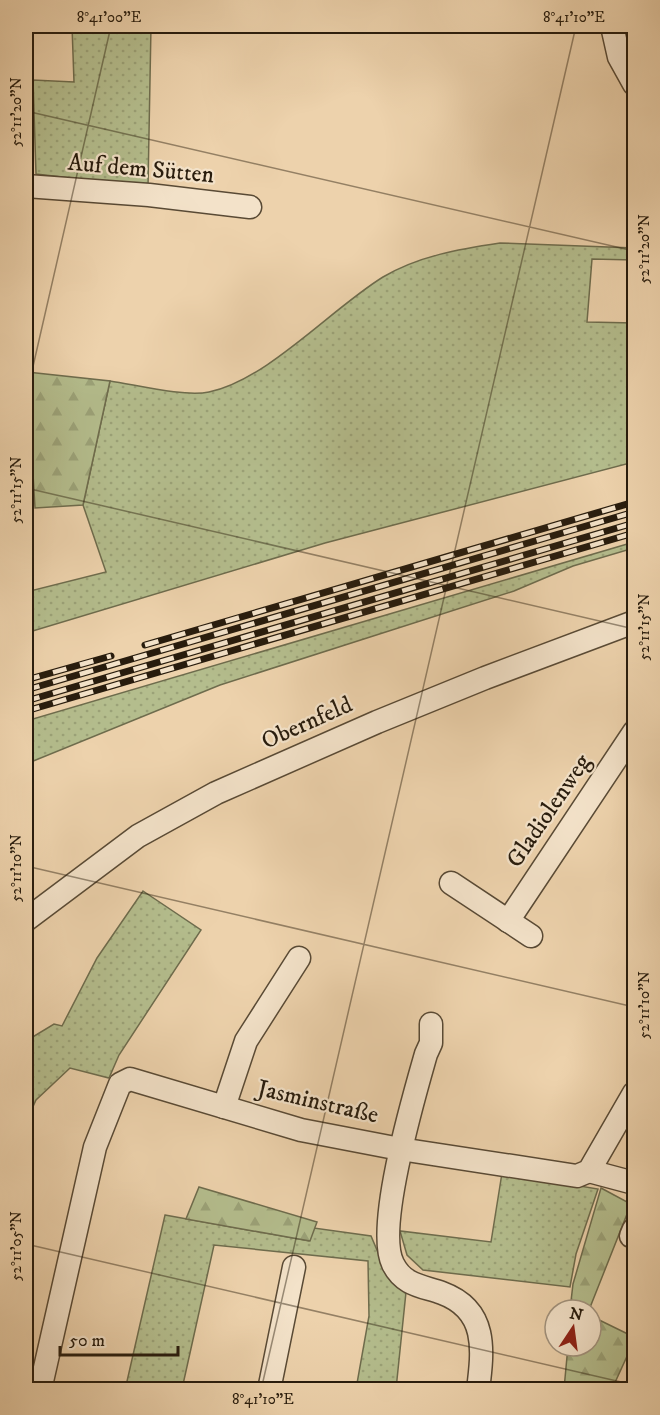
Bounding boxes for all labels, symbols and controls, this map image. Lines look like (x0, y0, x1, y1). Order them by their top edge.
text: 8°41'00"E (77, 8, 142, 27)
text: 8°41'10"E (543, 8, 605, 27)
text: 52°11'20"N (7, 77, 26, 147)
street label: Auf dem Sütten (67, 148, 216, 190)
text: 52°11'20"N (635, 214, 654, 284)
text: 52°11'15"N (7, 456, 26, 524)
text: 52°11'15"N (635, 593, 654, 661)
street label: Obernfeld (257, 690, 357, 756)
street label: Gladiolenweg (500, 748, 598, 873)
text: 52°11'10"N (7, 834, 26, 902)
text: 52°11'10"N (635, 971, 654, 1039)
street label: Jasminstraße (253, 1073, 382, 1131)
text: 52°11'05"N (7, 1211, 26, 1281)
north arrow (543, 1298, 603, 1358)
text: N (567, 1303, 585, 1326)
scale bar (60, 1319, 178, 1357)
text: 50 m (69, 1330, 105, 1352)
text: 8°41'10"E (232, 1390, 294, 1409)

